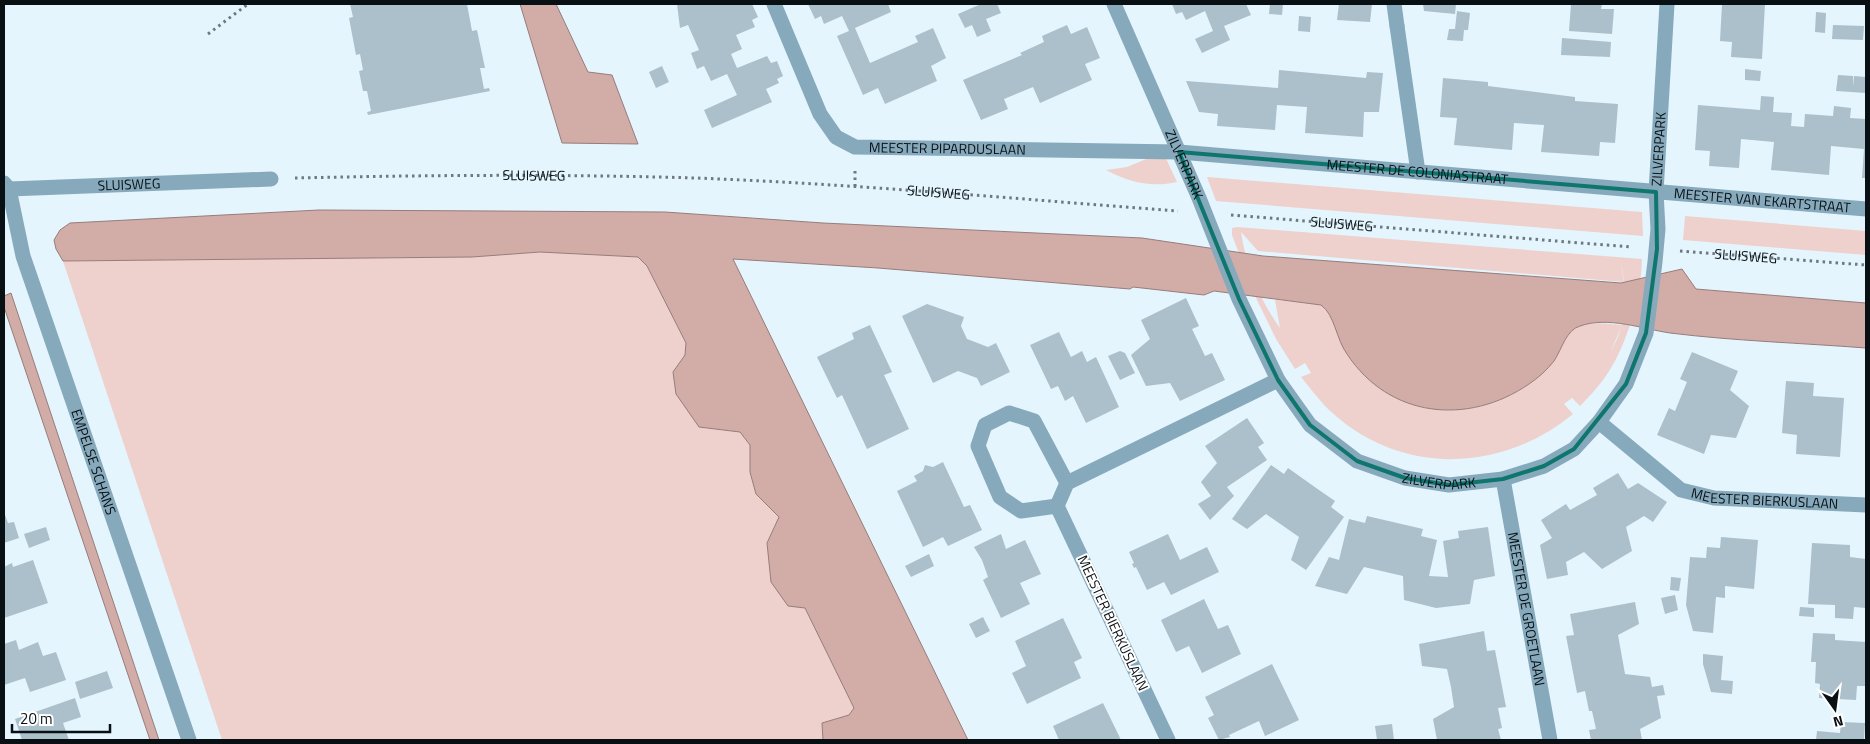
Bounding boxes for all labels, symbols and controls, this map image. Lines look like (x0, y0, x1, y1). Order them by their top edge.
street label: ZILVERPARK (1645, 111, 1671, 187)
street label: ZILVERPARK (1160, 126, 1209, 202)
street label: MEESTER PIPARDUSLAAN (869, 136, 1026, 160)
street label: MEESTER DE COLONIASTRAAT (1326, 153, 1510, 189)
street label: SLUISWEG (503, 164, 566, 186)
street label: SLUISWEG (97, 172, 161, 196)
street label: SLUISWEG (906, 179, 971, 205)
street label: MEESTER VAN EKARTSTRAAT (1673, 182, 1852, 218)
street label: SLUISWEG (1310, 210, 1374, 236)
street label: SLUISWEG (1714, 243, 1778, 268)
street label: EMPELSE SCHANS (66, 406, 122, 518)
street label: ZILVERPARK (1401, 467, 1477, 495)
street label: MEESTER BIERKUSLAAN (1689, 482, 1839, 514)
street label: MEESTER DE GROETLAAN (1503, 530, 1551, 687)
street label: MEESTER BIERKUSLAAN (1073, 552, 1154, 694)
north arrow (1810, 684, 1860, 734)
scale bar (12, 702, 110, 734)
text: 20 m (20, 707, 53, 730)
text: N (1831, 711, 1846, 733)

